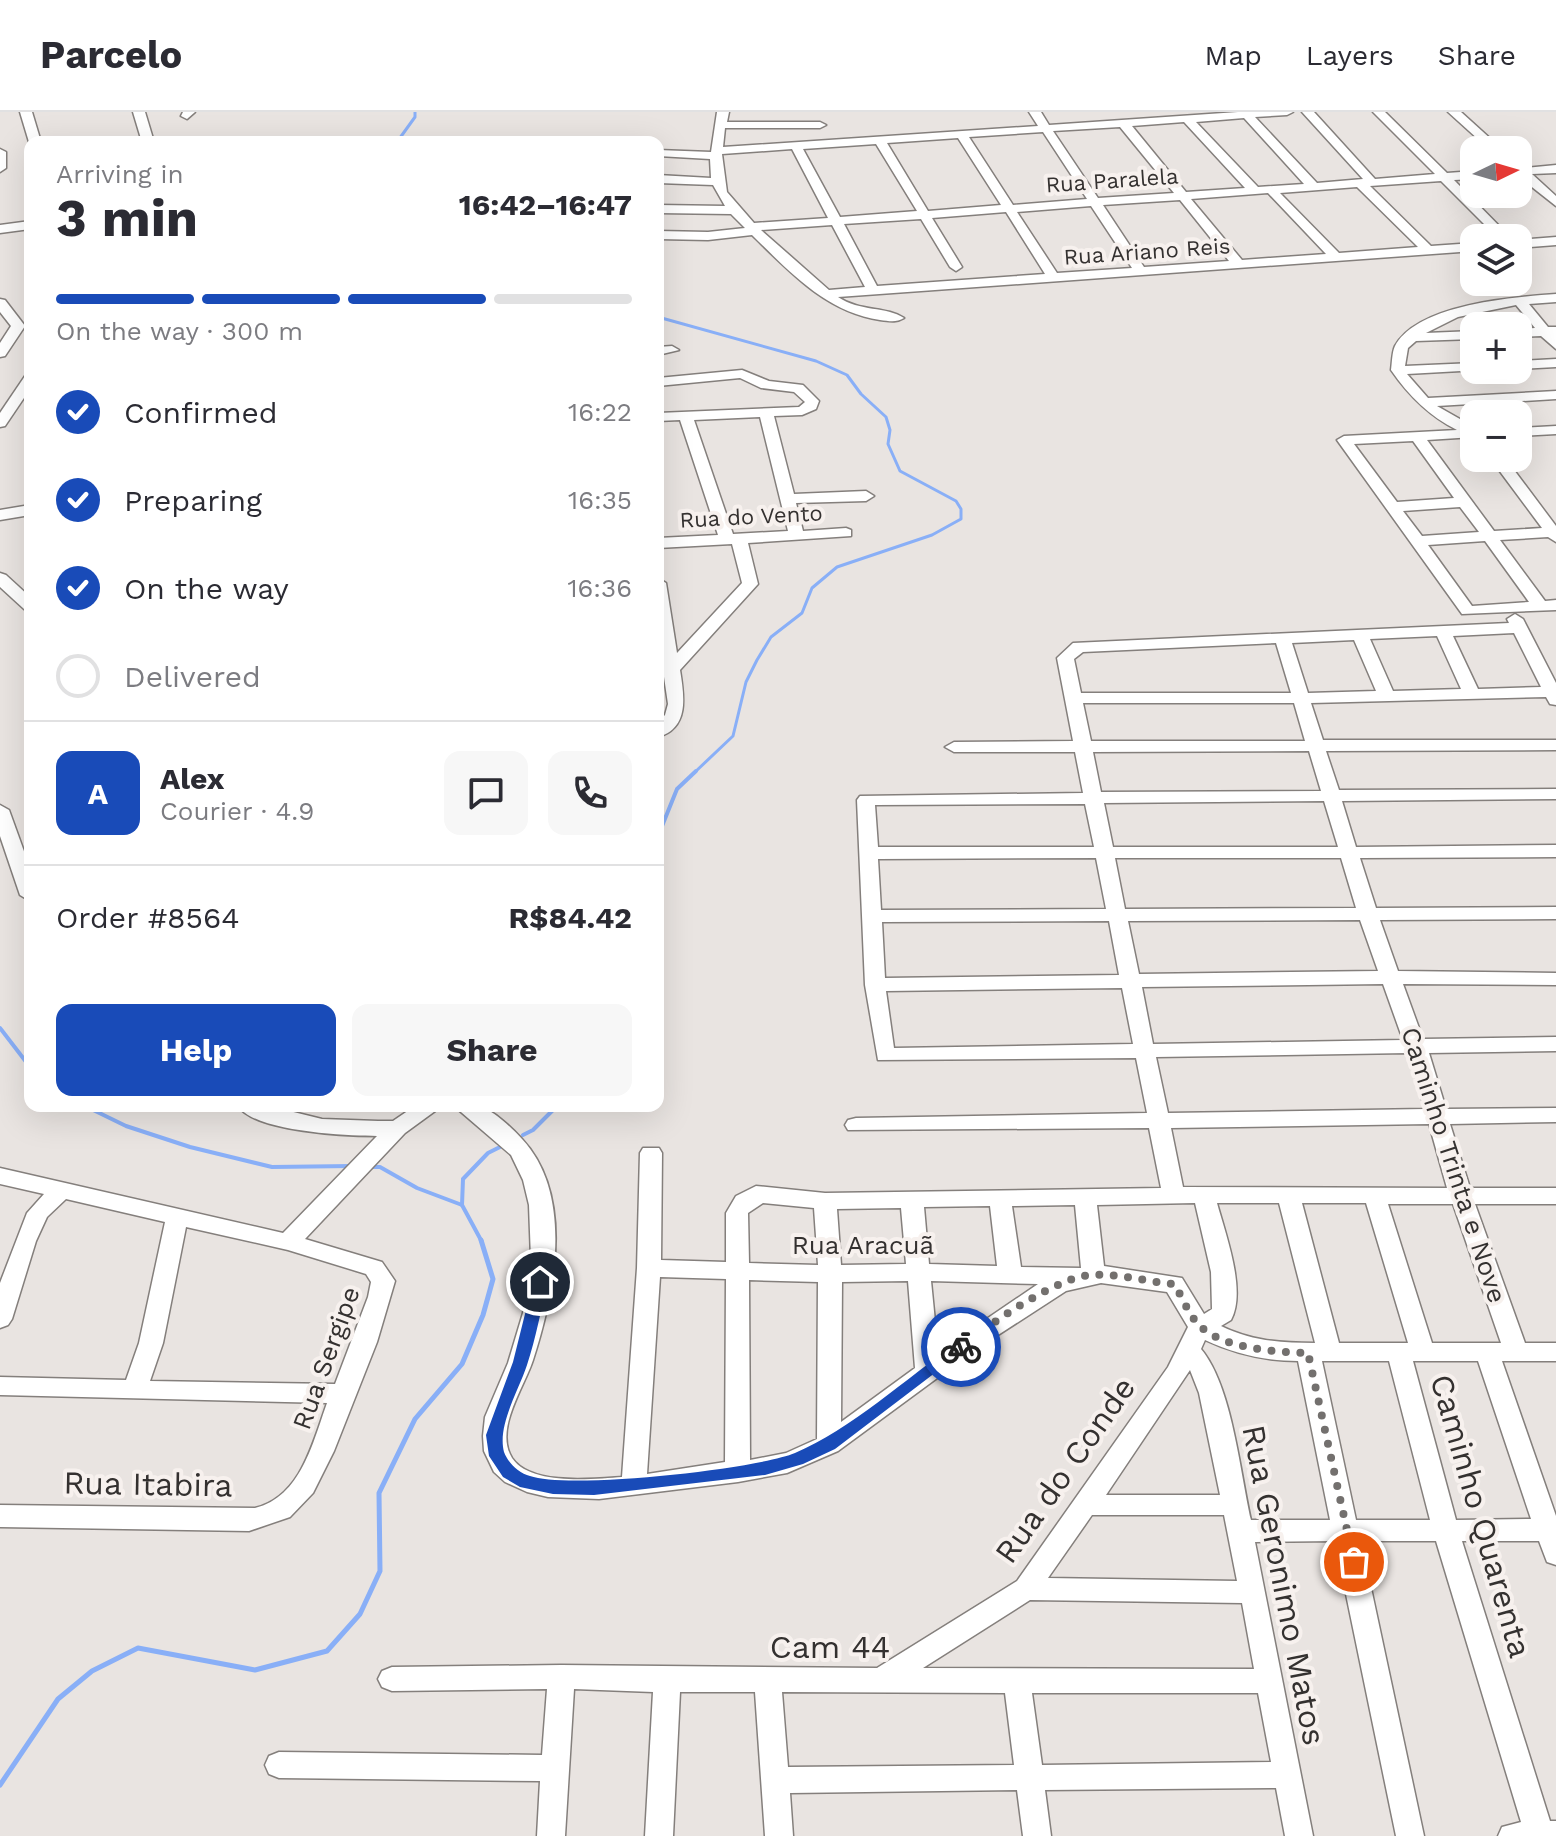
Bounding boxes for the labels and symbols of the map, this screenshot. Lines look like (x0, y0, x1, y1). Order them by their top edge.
north arrow (1460, 136, 1532, 208)
street label: Rua Paralela (1045, 163, 1179, 198)
street label: Rua Ariano Reis (1063, 233, 1231, 270)
street label: Rua do Vento (679, 500, 823, 533)
street label: Caminho Trinta e Nove (1395, 1023, 1513, 1307)
street label: Rua Aracuã (792, 1230, 934, 1260)
pin (506, 1248, 574, 1316)
street label: Rua Sergipe (286, 1283, 366, 1433)
courier (921, 1307, 1001, 1387)
street label: Rua do Conde (987, 1370, 1143, 1570)
street label: Caminho Quarenta (1422, 1370, 1540, 1662)
street label: Rua Geronimo Matos (1234, 1422, 1334, 1748)
street label: Rua Itabira (63, 1464, 233, 1504)
pin (1320, 1528, 1388, 1596)
street label: Cam 44 (770, 1628, 890, 1666)

